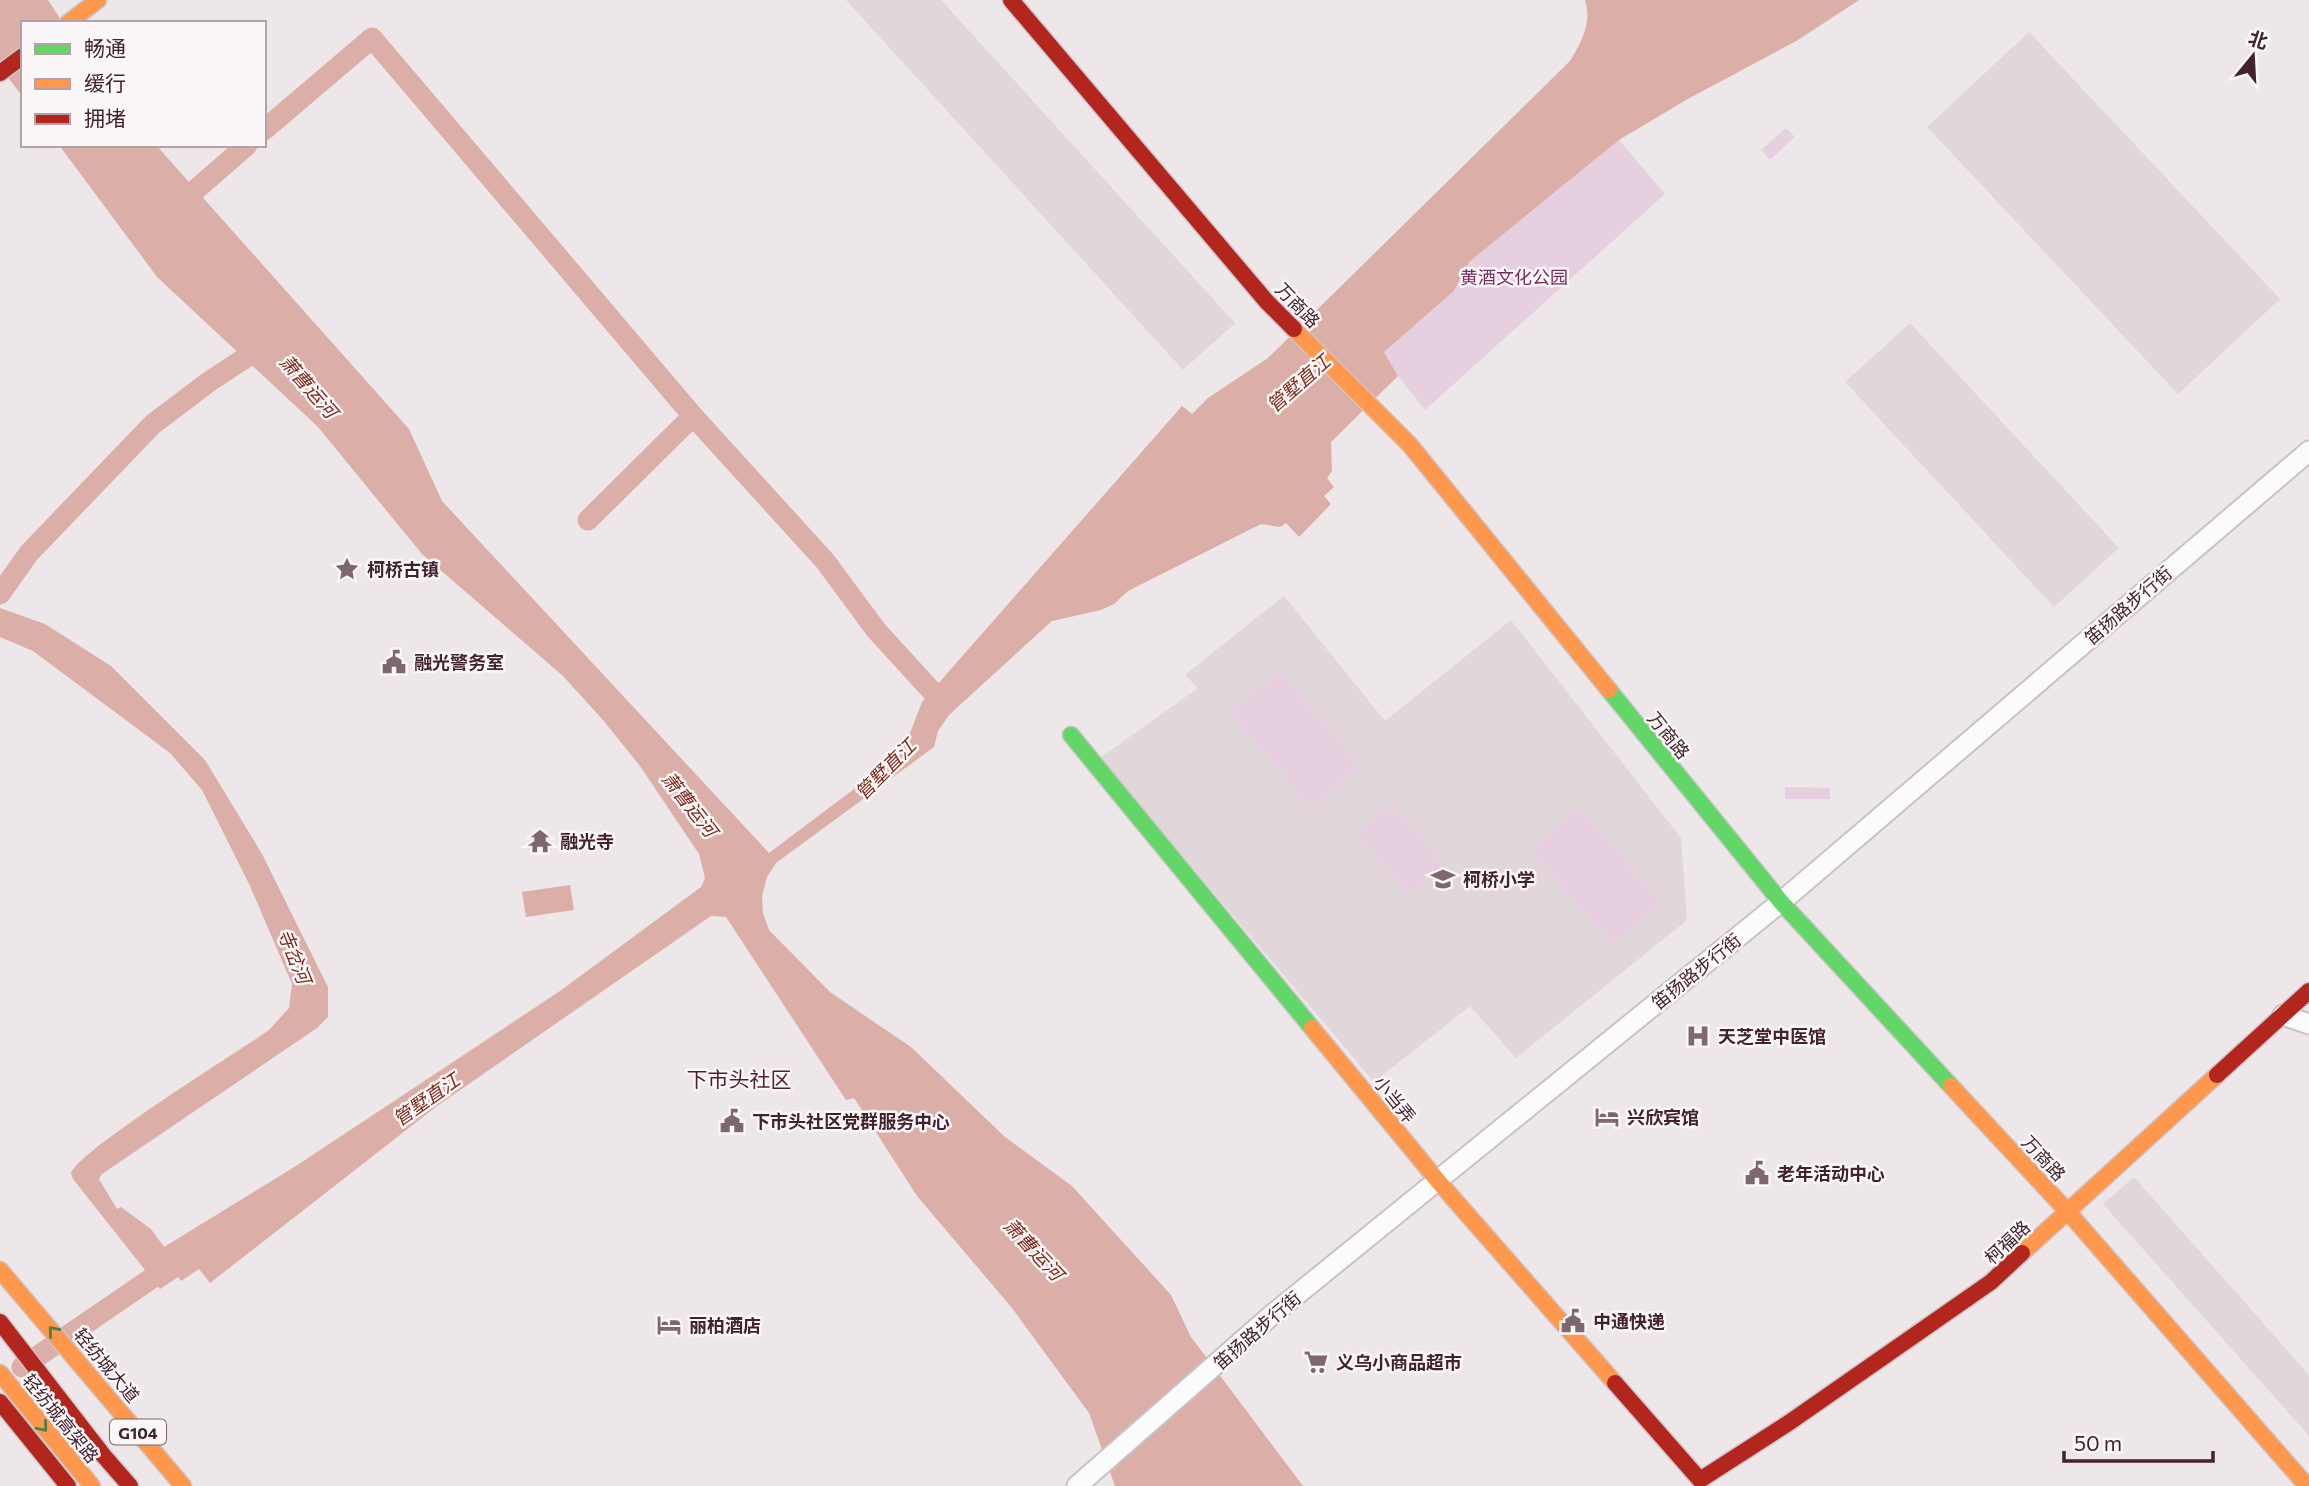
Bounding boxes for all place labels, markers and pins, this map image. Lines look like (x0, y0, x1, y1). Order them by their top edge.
place icon: 柯桥古镇 (333, 555, 361, 583)
place label: 柯桥古镇 (367, 558, 439, 580)
public building icon: 融光警务室 (380, 648, 408, 676)
place label: 融光警务室 (414, 651, 504, 673)
temple icon: 融光寺 (526, 827, 554, 855)
place label: 融光寺 (560, 830, 614, 852)
school or university icon: 柯桥小学 (1429, 865, 1457, 893)
place label: 柯桥小学 (1463, 868, 1535, 890)
hospital icon: 天芝堂中医馆 (1684, 1022, 1712, 1050)
place label: 天芝堂中医馆 (1718, 1025, 1826, 1047)
hotel icon: 兴欣宾馆 (1593, 1103, 1621, 1131)
place label: 兴欣宾馆 (1627, 1106, 1699, 1128)
public building icon: 下市头社区党群服务中心 (718, 1107, 746, 1135)
place label: 下市头社区党群服务中心 (752, 1110, 950, 1132)
public building icon: 老年活动中心 (1743, 1159, 1771, 1187)
place label: 老年活动中心 (1777, 1162, 1885, 1184)
public building icon: 中通快递 (1559, 1307, 1587, 1335)
place label: 中通快递 (1593, 1310, 1665, 1332)
hotel icon: 丽柏酒店 (655, 1311, 683, 1339)
place label: 丽柏酒店 (689, 1314, 761, 1336)
supermarket icon: 义乌小商品超市 (1302, 1348, 1330, 1376)
place label: 义乌小商品超市 (1336, 1351, 1462, 1373)

